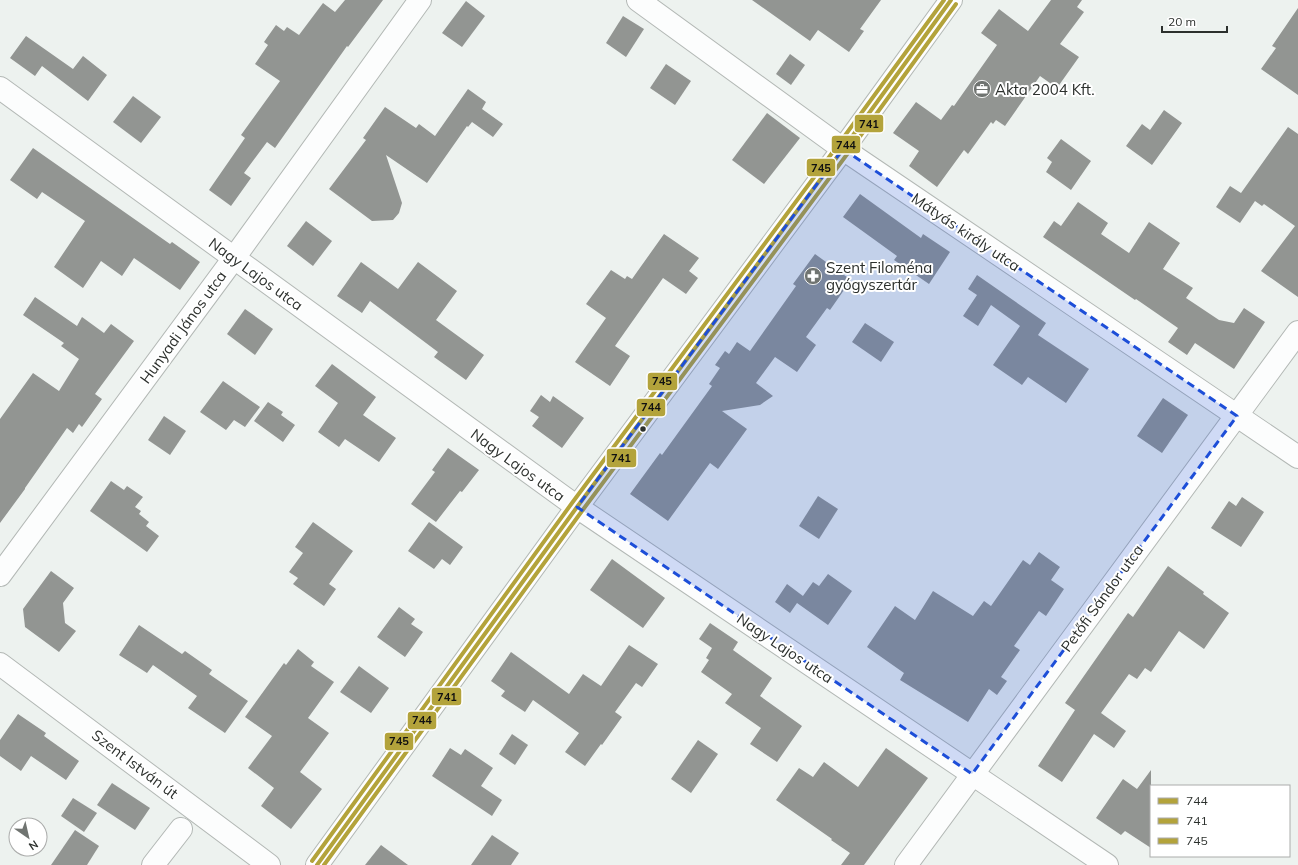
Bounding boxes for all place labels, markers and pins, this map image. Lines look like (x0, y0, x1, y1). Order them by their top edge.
office icon: Akta 2004 Kft. (972, 79, 992, 99)
place label: Akta 2004 Kft. (995, 80, 1095, 99)
place label: Szent Filoména gyógyszertár (826, 258, 932, 294)
pharmacy icon: Szent Filoména gyógyszertár (803, 266, 823, 286)
unlabelled marker (638, 424, 648, 434)

